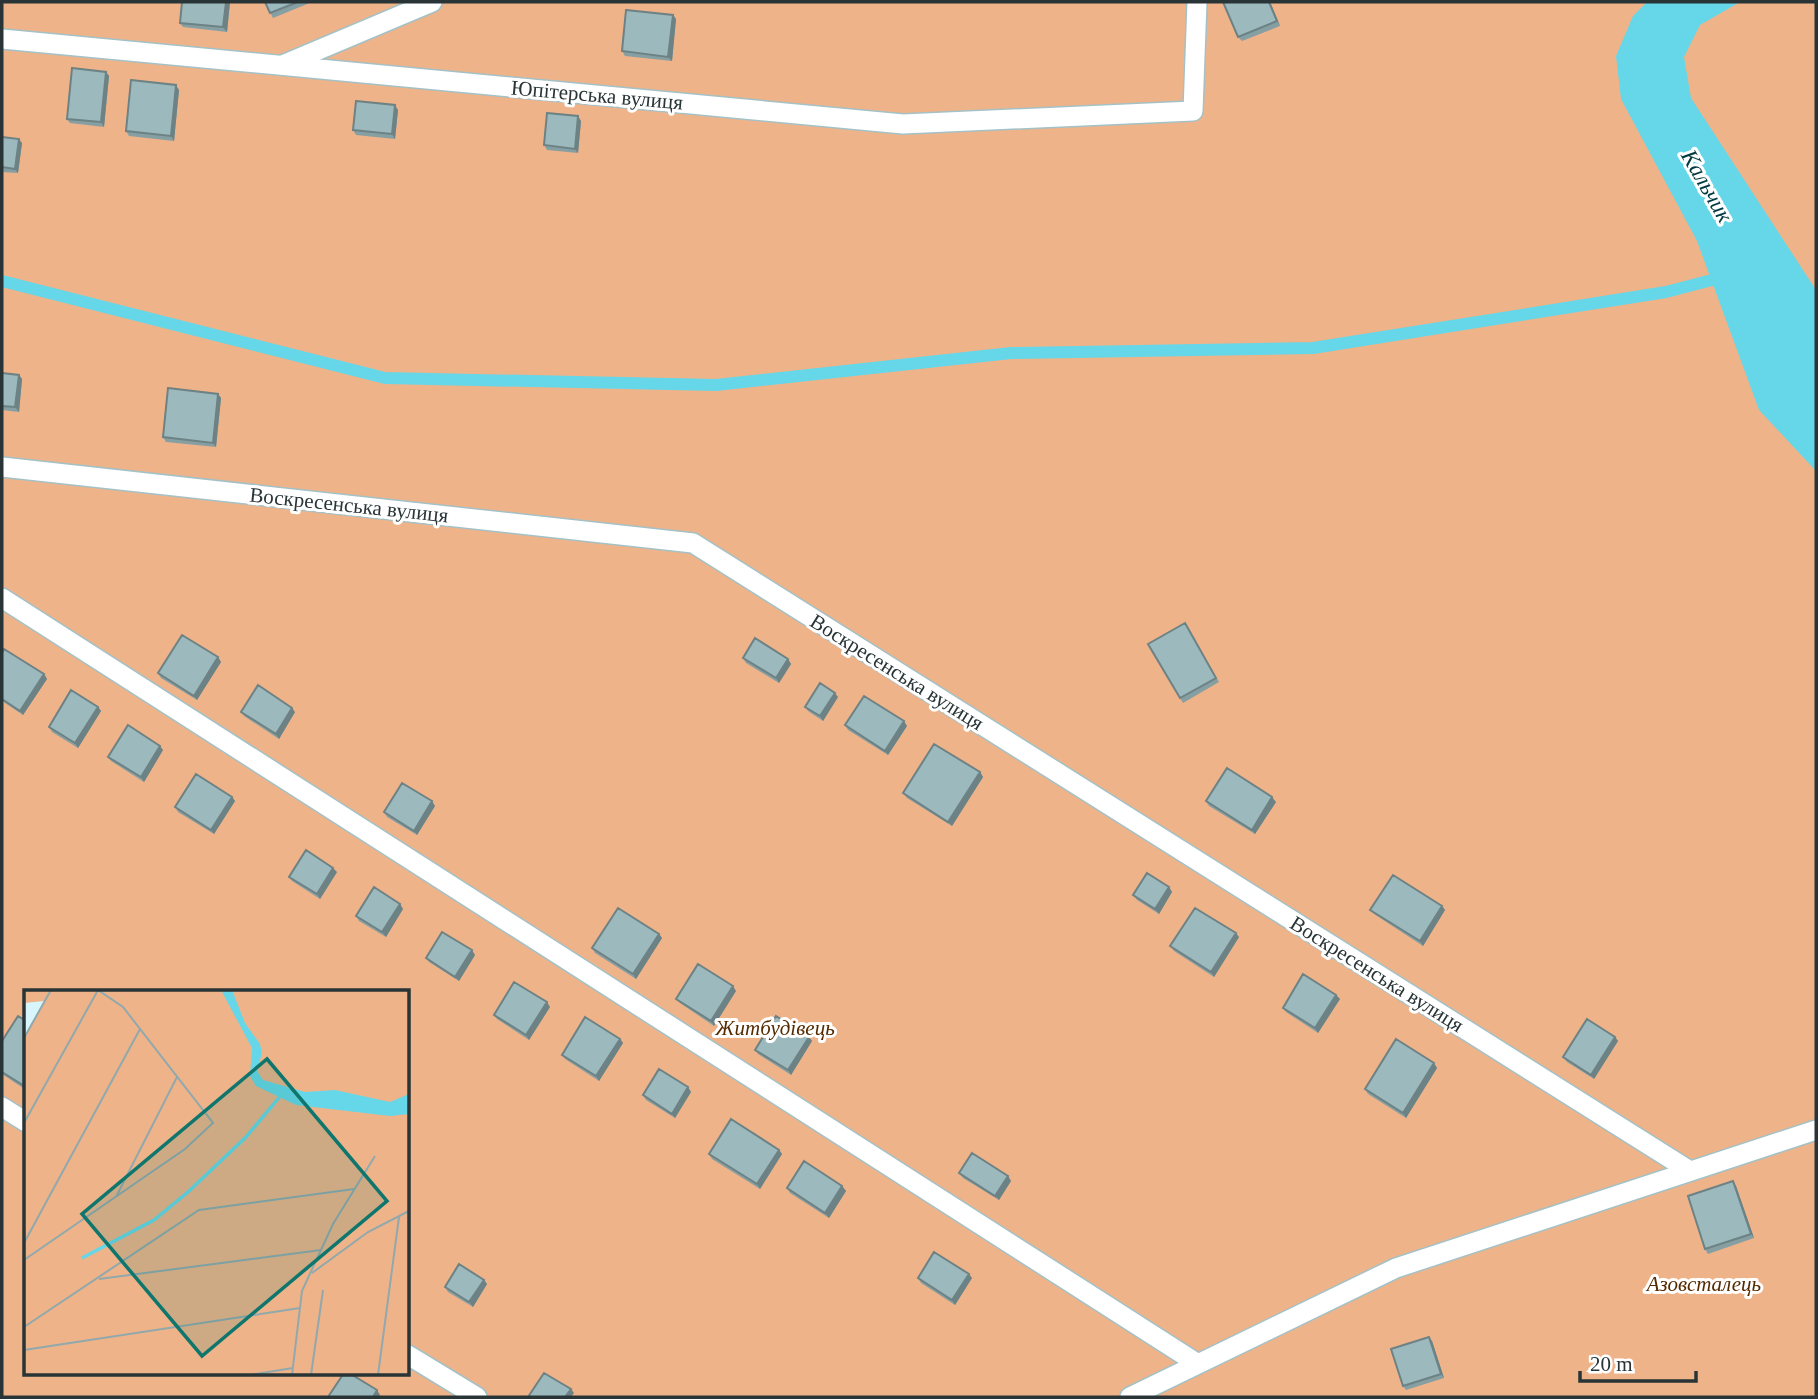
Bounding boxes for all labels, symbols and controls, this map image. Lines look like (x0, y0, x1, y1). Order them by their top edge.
street label: Юпітерська вулиця (510, 76, 684, 114)
water label: Кальчик (1676, 144, 1738, 227)
street label: Воскресенська вулиця (248, 483, 450, 527)
street label: Воскресенська вулиця (806, 609, 988, 735)
street label: Воскресенська вулиця (1286, 911, 1468, 1037)
inset map (24, 990, 410, 1374)
park label: Житбудівець (714, 1016, 835, 1040)
park label: Азовсталець (1645, 1272, 1761, 1296)
scale bar (1580, 1340, 1696, 1384)
text: 20 m (1590, 1352, 1633, 1376)

